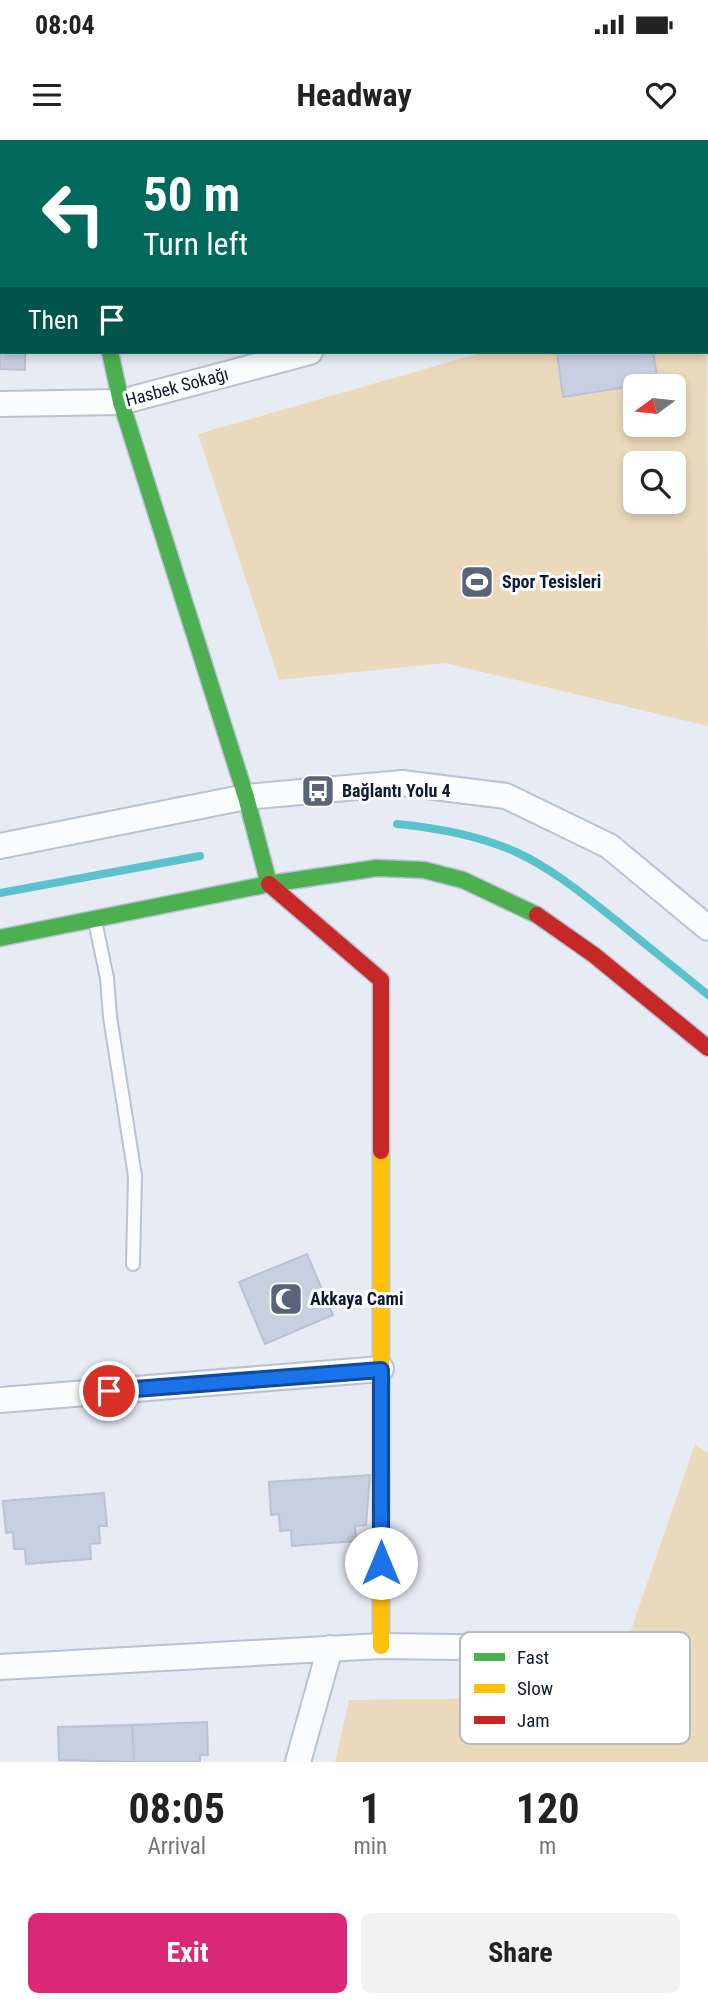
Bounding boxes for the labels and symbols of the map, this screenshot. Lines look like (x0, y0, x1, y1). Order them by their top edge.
street label: Hasbek Sokağı (123, 363, 231, 410)
north arrow (623, 374, 686, 438)
sports icon: Spor Tesisleri (458, 563, 496, 601)
place label: Spor Tesisleri (502, 571, 601, 592)
bus stop icon: Bağlantı Yolu 4 (299, 772, 337, 810)
place label: Bağlantı Yolu 4 (342, 780, 451, 801)
mosque icon: Akkaya Cami (267, 1280, 305, 1318)
place label: Akkaya Cami (310, 1288, 403, 1309)
pin (79, 1361, 139, 1421)
position arrow (344, 1526, 418, 1600)
legend (460, 1632, 690, 1744)
text: Fast (517, 1646, 549, 1669)
text: Slow (517, 1677, 553, 1700)
text: Jam (517, 1709, 550, 1732)

